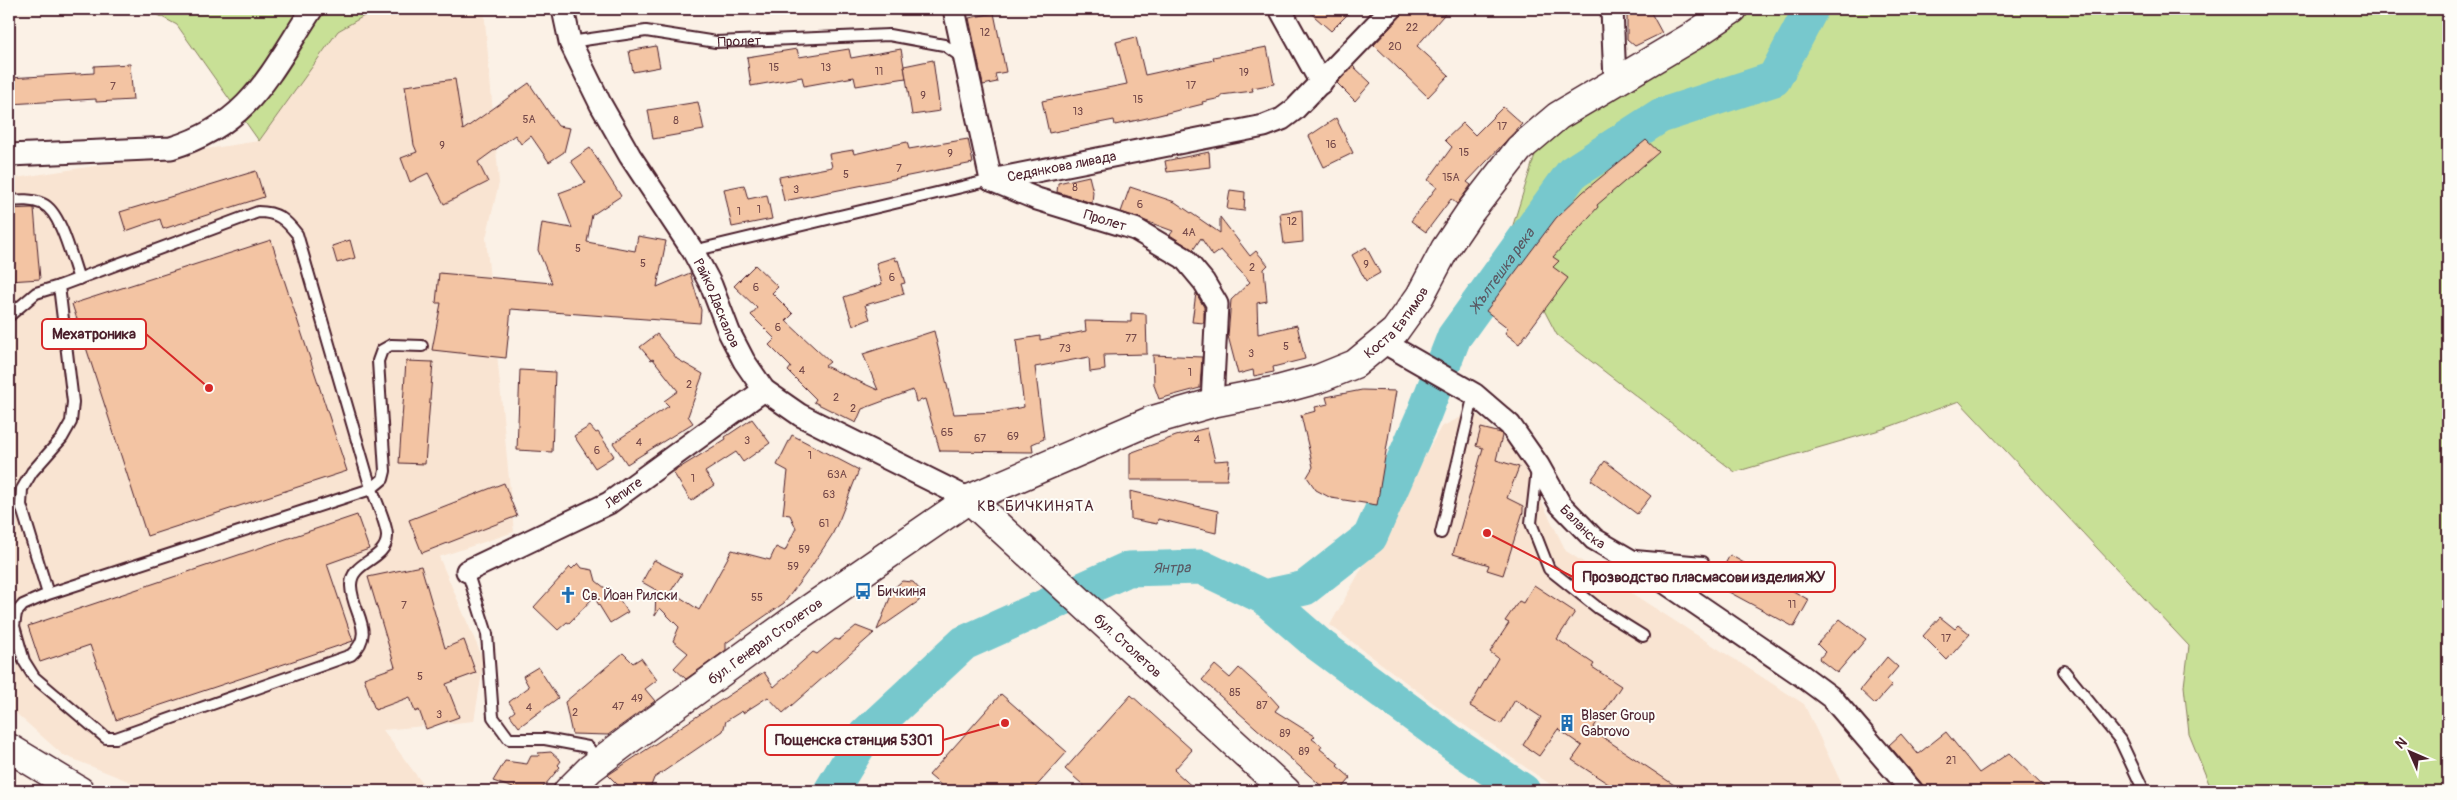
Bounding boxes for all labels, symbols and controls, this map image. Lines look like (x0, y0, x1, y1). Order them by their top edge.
house number: 22 (1406, 21, 1418, 34)
house number: 12 (980, 26, 990, 39)
street label: Пролет (717, 32, 762, 50)
house number: 20 (1388, 40, 1402, 53)
house number: 15 (769, 61, 779, 74)
house number: 13 (821, 61, 831, 74)
house number: 11 (875, 65, 883, 78)
house number: 19 (1239, 66, 1249, 79)
house number: 17 (1186, 79, 1196, 92)
house number: 7 (110, 80, 116, 93)
house number: 9 (920, 89, 926, 102)
house number: 15 (1133, 93, 1143, 106)
house number: 13 (1073, 105, 1083, 118)
house number: 5А (522, 113, 536, 126)
house number: 8 (673, 114, 679, 127)
house number: 17 (1497, 120, 1507, 133)
house number: 16 (1326, 138, 1336, 151)
house number: 9 (439, 139, 445, 152)
house number: 15 (1459, 146, 1469, 159)
house number: 9 (947, 147, 953, 160)
street label: Седянкова ливада (1006, 147, 1118, 185)
house number: 7 (896, 162, 902, 175)
house number: 5 (843, 168, 849, 181)
house number: 15А (1442, 171, 1460, 184)
house number: 8 (1072, 181, 1078, 194)
house number: 3 (793, 183, 799, 196)
house number: 6 (1137, 198, 1143, 211)
house number: 1 (757, 203, 761, 216)
house number: 1 (737, 205, 741, 218)
street label: Пролет (1082, 205, 1129, 234)
house number: 12 (1287, 215, 1297, 228)
water label: Жълтешка река (1464, 224, 1539, 317)
house number: 4А (1182, 226, 1196, 239)
house number: 5 (575, 242, 581, 255)
street label: Райко Даскалов (690, 255, 744, 351)
house number: 5 (640, 257, 646, 270)
house number: 9 (1363, 258, 1369, 271)
house number: 2 (1249, 261, 1255, 274)
house number: 6 (889, 271, 895, 284)
house number: 6 (753, 281, 759, 294)
street label: Коста Евтимов (1360, 284, 1432, 362)
callout: Мехатроника (42, 319, 146, 349)
house number: 6 (775, 321, 781, 334)
text: Мехатроника (52, 325, 136, 344)
house number: 77 (1125, 332, 1137, 345)
house number: 5 (1283, 340, 1289, 353)
house number: 73 (1059, 342, 1071, 355)
house number: 3 (1248, 347, 1254, 360)
house number: 4 (799, 364, 806, 377)
house number: 1 (1188, 366, 1192, 379)
house number: 2 (686, 378, 692, 391)
house number: 2 (833, 391, 839, 404)
house number: 2 (850, 402, 856, 415)
house number: 65 (941, 426, 953, 439)
house number: 69 (1007, 430, 1019, 443)
house number: 67 (974, 432, 986, 445)
house number: 4 (1194, 433, 1201, 446)
house number: 3 (744, 434, 750, 447)
house number: 4 (636, 436, 643, 449)
house number: 6 (594, 444, 600, 457)
house number: 1 (808, 449, 812, 462)
house number: 63А (827, 468, 847, 481)
house number: 1 (691, 472, 695, 485)
street label: Лепите (600, 473, 645, 513)
house number: 63 (823, 488, 835, 501)
district label: КВ. БИЧКИНЯТА (977, 497, 1095, 516)
street label: Баланска (1557, 501, 1608, 552)
house number: 61 (819, 517, 829, 530)
house number: 59 (798, 543, 810, 556)
water label: Янтра (1152, 558, 1192, 578)
house number: 59 (787, 560, 799, 573)
callout: Прозводство пласмасови изделия ЖУ (1573, 562, 1835, 592)
text: Прозводство пласмасови изделия ЖУ (1583, 568, 1825, 587)
bus stop icon: Бичкиня (853, 581, 873, 601)
place label: Бичкиня (877, 583, 926, 600)
church icon: Св. Йоан Рилски (558, 585, 578, 605)
place label: Св. Йоан Рилски (582, 587, 677, 604)
house number: 55 (751, 591, 763, 604)
street label: бул. Генерал Столетов (704, 594, 826, 688)
house number: 11 (1788, 598, 1796, 611)
house number: 7 (401, 599, 407, 612)
street label: бул. Столетов (1090, 610, 1165, 681)
house number: 17 (1941, 632, 1951, 645)
house number: 5 (417, 670, 423, 683)
house number: 85 (1229, 686, 1241, 699)
house number: 49 (631, 692, 643, 705)
house number: 87 (1256, 699, 1268, 712)
house number: 47 (612, 700, 624, 713)
house number: 4 (526, 701, 533, 714)
house number: 2 (572, 706, 578, 719)
place label: Blaser Group Gabrovo (1581, 707, 1656, 740)
house number: 3 (436, 708, 442, 721)
building icon: Blaser Group Gabrovo (1557, 713, 1577, 733)
callout: Пощенска станция 5301 (765, 725, 943, 755)
house number: 89 (1279, 727, 1291, 740)
north arrow (2384, 728, 2434, 778)
text: Пощенска станция 5301 (775, 731, 933, 750)
text: N (2392, 734, 2411, 753)
house number: 89 (1298, 745, 1310, 758)
house number: 21 (1946, 754, 1956, 767)

